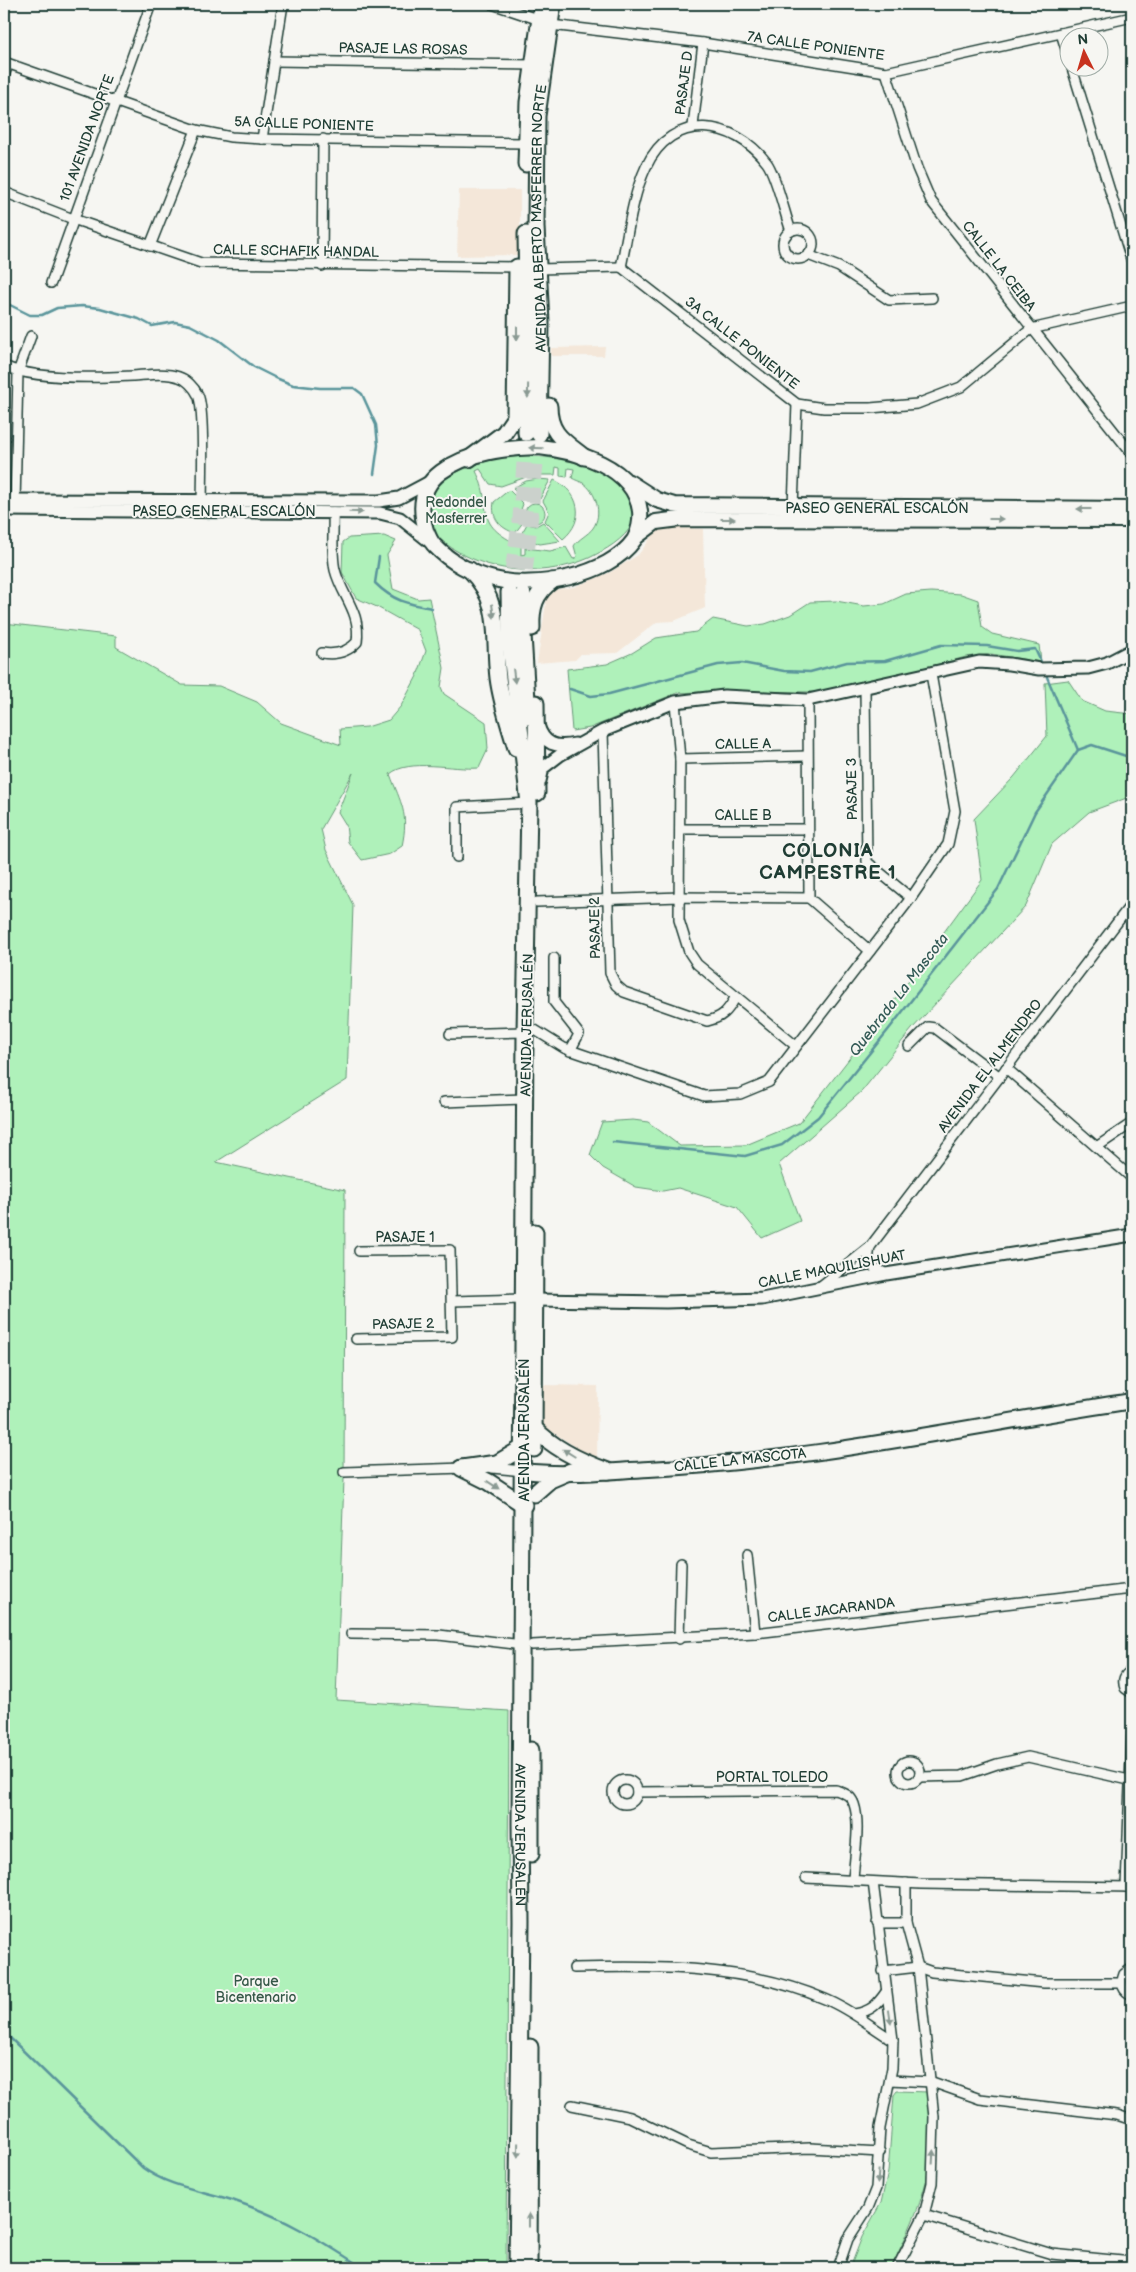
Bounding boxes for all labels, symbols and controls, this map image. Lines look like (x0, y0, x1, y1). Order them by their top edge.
street label: 7A CALLE PONIENTE (746, 28, 886, 64)
north arrow (1058, 28, 1108, 78)
text: N (1077, 31, 1089, 48)
street label: PASAJE LAS ROSAS (338, 39, 468, 59)
street label: PASAJE D (672, 50, 696, 116)
street label: 101 AVENIDA NORTE (56, 72, 118, 204)
street label: AVENIDA ALBERTO MASFERRER NORTE (527, 83, 550, 352)
street label: 5A CALLE PONIENTE (234, 113, 374, 135)
street label: CALLE LA CEIBA (959, 218, 1040, 315)
street label: CALLE SCHAFIK HANDAL (213, 241, 379, 261)
street label: 3A CALLE PONIENTE (681, 293, 803, 393)
one-way arrow (513, 325, 521, 341)
one-way arrow (524, 384, 532, 400)
one-way arrow (528, 443, 544, 451)
park label: Redondel Masferrer (425, 494, 488, 527)
street label: PASEO GENERAL ESCALÓN (785, 499, 969, 517)
street label: PASEO GENERAL ESCALÓN (132, 502, 316, 520)
one-way arrow (1075, 505, 1091, 513)
one-way arrow (348, 509, 364, 517)
one-way arrow (721, 514, 737, 522)
one-way arrow (988, 515, 1004, 523)
one-way arrow (489, 604, 497, 620)
one-way arrow (510, 668, 518, 684)
street label: CALLE A (715, 735, 772, 753)
street label: PASAJE 3 (843, 758, 861, 820)
street label: CALLE B (714, 807, 772, 824)
district label: COLONIA CAMPESTRE 1 (759, 840, 897, 885)
street label: PASAJE 2 (586, 896, 604, 959)
water label: Quebrada La Mascota (845, 930, 953, 1060)
street label: AVENIDA JERUSALÉN (516, 953, 537, 1097)
street label: AVENIDA EL ALMENDRO (934, 996, 1046, 1136)
street label: PASAJE 1 (375, 1229, 435, 1246)
street label: CALLE MAQUILISHUAT (757, 1246, 908, 1292)
street label: PASAJE 2 (372, 1315, 435, 1333)
street label: AVENIDA JERUSALÉN (515, 1359, 533, 1502)
street label: CALLE LA MASCOTA (673, 1445, 807, 1475)
one-way arrow (563, 1448, 576, 1457)
one-way arrow (487, 1480, 500, 1489)
street label: CALLE JACARANDA (767, 1594, 896, 1626)
street label: AVENIDA JERUSALÉN (511, 1763, 530, 1906)
street label: PORTAL TOLEDO (716, 1769, 829, 1786)
park label: Parque Bicentenario (216, 1973, 296, 2006)
one-way arrow (886, 2009, 894, 2025)
one-way arrow (514, 2142, 522, 2158)
one-way arrow (930, 2149, 938, 2165)
one-way arrow (873, 2170, 881, 2186)
one-way arrow (525, 2211, 533, 2227)

